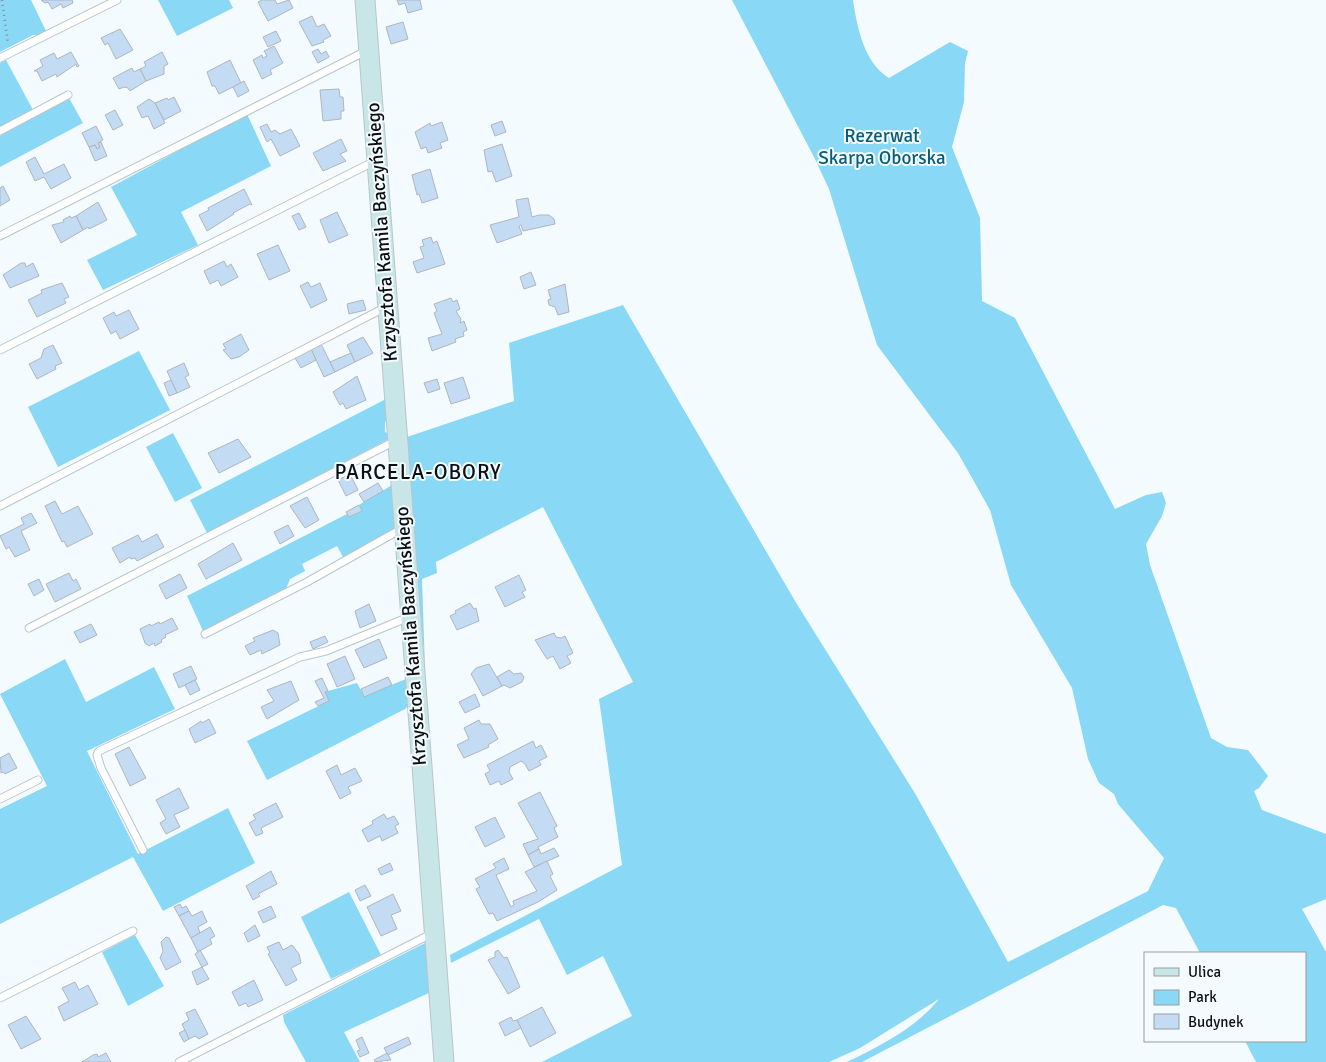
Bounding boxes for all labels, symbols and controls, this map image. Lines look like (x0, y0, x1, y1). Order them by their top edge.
street label: Krzysztofa Kamila Baczyńskiego (361, 101, 403, 362)
park label: Rezerwat Skarpa Oborska (818, 124, 946, 170)
district label: PARCELA-OBORY (334, 459, 502, 485)
street label: Krzysztofa Kamila Baczyńskiego (390, 505, 432, 766)
legend (1144, 952, 1306, 1042)
text: Ulica (1188, 963, 1221, 981)
text: Park (1188, 988, 1217, 1006)
text: Budynek (1188, 1013, 1244, 1031)

